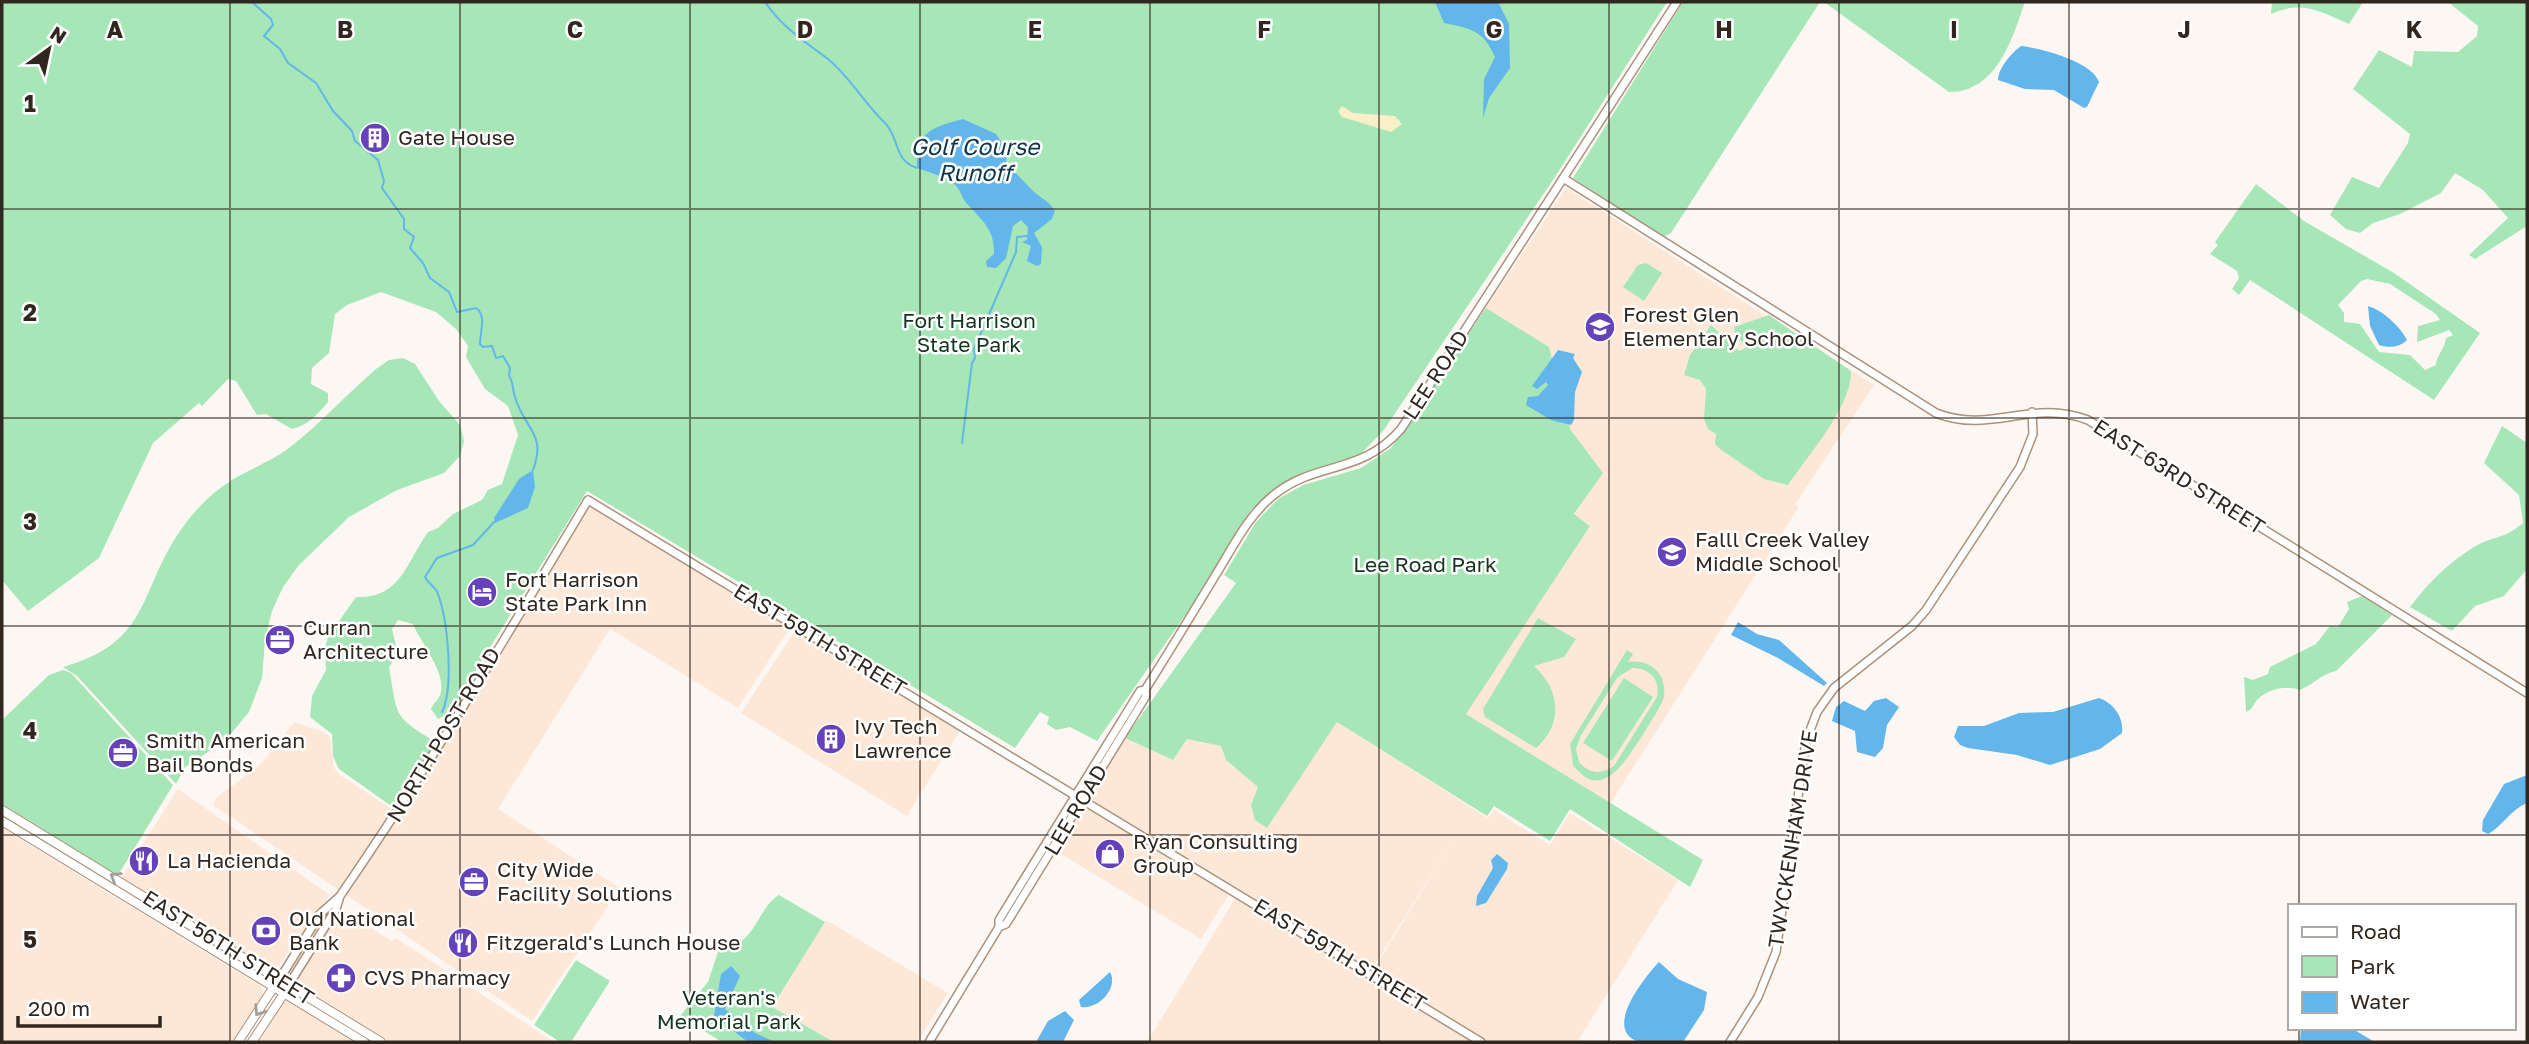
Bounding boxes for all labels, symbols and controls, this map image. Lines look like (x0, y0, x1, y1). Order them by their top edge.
north arrow (14, 14, 84, 84)
text: A (107, 15, 124, 43)
text: B (337, 15, 353, 43)
text: C (567, 15, 583, 43)
text: D (797, 15, 813, 43)
text: E (1028, 15, 1042, 43)
text: F (1257, 15, 1271, 43)
text: G (1486, 15, 1502, 43)
text: H (1715, 15, 1733, 43)
text: I (1950, 15, 1958, 43)
text: J (2177, 15, 2191, 43)
text: K (2406, 15, 2423, 43)
text: N (46, 21, 71, 48)
text: 1 (24, 89, 36, 117)
building icon: Gate House (358, 121, 392, 155)
place label: Gate House (398, 124, 515, 150)
water label: Golf Course Runoff (911, 132, 1041, 186)
text: 2 (23, 298, 37, 326)
place label: Forest Glen Elementary School (1623, 301, 1814, 351)
park label: Fort Harrison State Park (902, 307, 1036, 357)
school or university icon: Forest Glen Elementary School (1583, 310, 1617, 344)
street label: LEE ROAD (1397, 325, 1474, 424)
street label: EAST 63RD STREET (2089, 413, 2270, 539)
text: 3 (23, 507, 37, 535)
place label: Falll Creek Valley Middle School (1695, 526, 1870, 576)
school or university icon: Falll Creek Valley Middle School (1655, 535, 1689, 569)
park label: Lee Road Park (1353, 551, 1497, 577)
place label: Fort Harrison State Park Inn (505, 566, 647, 616)
hotel icon: Fort Harrison State Park Inn (465, 575, 499, 609)
street label: EAST 59TH STREET (730, 577, 912, 701)
place label: Curran Architecture (303, 614, 428, 664)
office icon: Curran Architecture (263, 623, 297, 657)
street label: NORTH POST ROAD (381, 643, 505, 826)
place label: Ivy Tech Lawrence (854, 713, 952, 763)
text: 4 (23, 716, 37, 744)
building icon: Ivy Tech Lawrence (814, 722, 848, 756)
place label: Smith American Bail Bonds (146, 727, 305, 777)
street label: TWYCKENHAM DRIVE (1762, 728, 1822, 950)
office icon: Smith American Bail Bonds (106, 736, 140, 770)
street label: LEE ROAD (1038, 759, 1112, 859)
place label: Ryan Consulting Group (1133, 828, 1298, 878)
shop icon: Ryan Consulting Group (1093, 837, 1127, 871)
restaurant icon: La Hacienda (127, 844, 161, 878)
place label: La Hacienda (167, 847, 291, 873)
place label: City Wide Facility Solutions (497, 856, 672, 906)
office icon: City Wide Facility Solutions (457, 865, 491, 899)
one-way arrow (109, 873, 122, 886)
street label: EAST 56TH STREET (138, 884, 319, 1010)
street label: EAST 59TH STREET (1250, 892, 1432, 1016)
legend (2288, 904, 2515, 1030)
place label: Old National Bank (289, 905, 415, 955)
bank icon: Old National Bank (249, 914, 283, 948)
text: Road (2350, 918, 2401, 944)
text: 5 (23, 925, 37, 953)
restaurant icon: Fitzgerald's Lunch House (446, 926, 480, 960)
place label: Fitzgerald's Lunch House (486, 929, 740, 955)
text: Park (2350, 953, 2396, 979)
pharmacy icon: CVS Pharmacy (324, 961, 358, 995)
place label: CVS Pharmacy (364, 964, 511, 990)
scale bar (18, 984, 159, 1028)
park label: Veteran's Memorial Park (657, 984, 801, 1034)
text: Water (2350, 988, 2410, 1014)
text: 200 m (28, 995, 90, 1021)
one-way arrow (254, 1003, 267, 1016)

